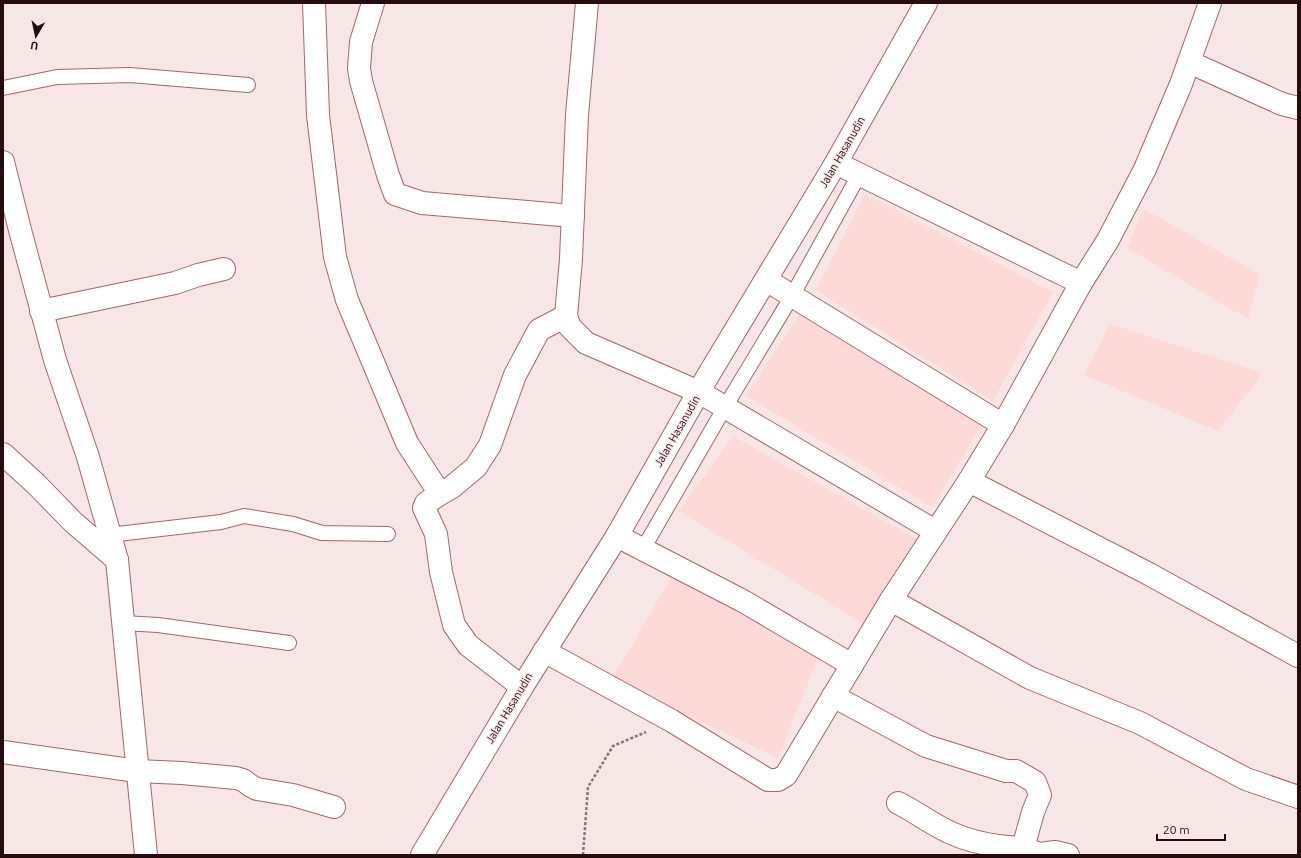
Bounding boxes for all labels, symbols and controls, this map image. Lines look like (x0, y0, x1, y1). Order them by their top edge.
north arrow (16, 16, 56, 56)
text: U (30, 39, 39, 52)
street label: Jalan Hasanudin (817, 114, 867, 190)
street label: Jalan Hasanudin (652, 393, 702, 469)
street label: Jalan Hasanudin (483, 671, 535, 745)
scale bar (1157, 816, 1225, 842)
text: 20 m (1163, 823, 1190, 836)

